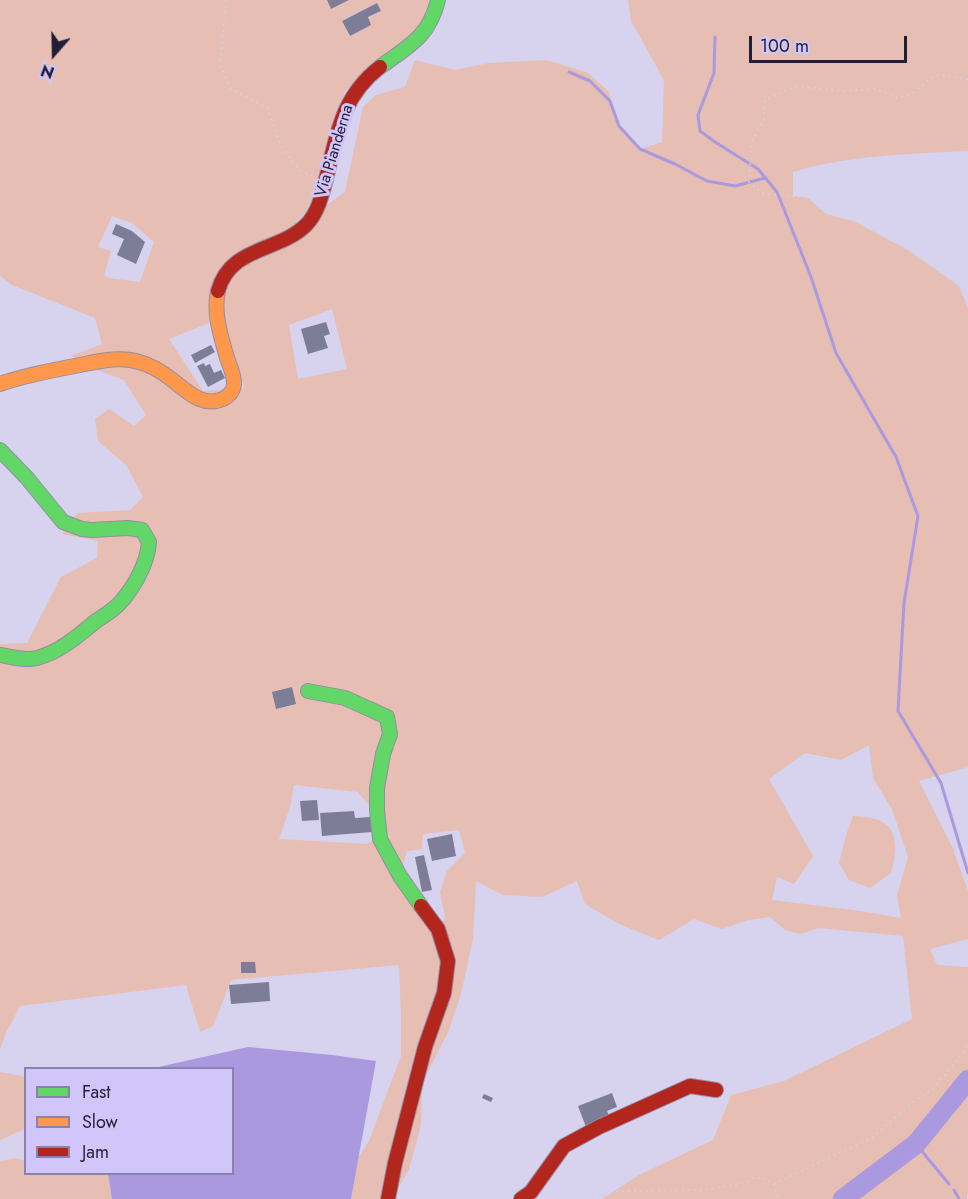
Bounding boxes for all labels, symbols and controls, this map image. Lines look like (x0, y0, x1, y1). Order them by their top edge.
north arrow (24, 24, 84, 84)
scale bar (752, 24, 910, 62)
text: 100 m (760, 33, 809, 59)
text: N (38, 58, 58, 84)
street label: Via Pianderna (312, 103, 358, 199)
legend (24, 1067, 234, 1175)
text: Fast (82, 1079, 111, 1105)
text: Slow (82, 1109, 118, 1135)
text: Jam (82, 1139, 109, 1165)

